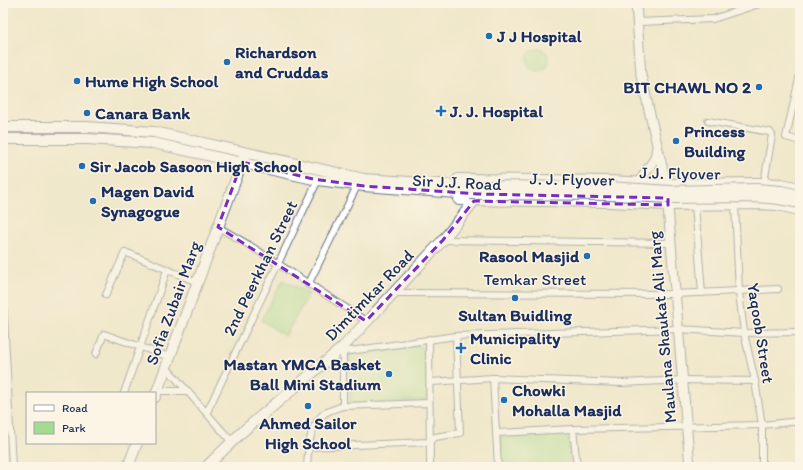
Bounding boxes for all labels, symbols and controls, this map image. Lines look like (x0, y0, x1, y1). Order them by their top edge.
place label: J J Hospital (496, 26, 582, 47)
marker: J J Hospital (484, 31, 494, 41)
place label: Richardson and Cruddas (235, 42, 329, 82)
marker: Richardson and Cruddas (222, 57, 232, 67)
place label: Hume High School (85, 71, 219, 92)
marker: Hume High School (72, 76, 82, 86)
place label: BIT CHAWL NO 2 (623, 77, 751, 97)
marker: BIT CHAWL NO 2 (754, 82, 764, 92)
place label: J. J. Hospital (449, 101, 543, 122)
place label: Canara Bank (95, 103, 190, 123)
marker: J. J. Hospital (435, 105, 447, 117)
marker: Canara Bank (82, 108, 92, 118)
place label: Princess Building (684, 121, 746, 162)
marker: Princess Building (671, 136, 681, 146)
place label: Sir Jacob Sasoon High School (90, 156, 302, 177)
marker: Sir Jacob Sasoon High School (77, 161, 87, 171)
street label: J.J. Flyover (639, 162, 721, 184)
street label: J. J. Flyover (529, 168, 615, 190)
street label: Sir J.J. Road (412, 170, 503, 194)
place label: Magen David Synagogue (101, 181, 195, 222)
marker: Magen David Synagogue (88, 196, 98, 206)
street label: 2nd Peerkhan Street (219, 197, 301, 339)
street label: Maulana Shaukat Ali Marg (644, 230, 680, 424)
street label: Sofia Zubair Marg (141, 238, 205, 368)
street label: Dimtimkar Road (320, 245, 418, 345)
place label: Rasool Masjid (479, 246, 580, 267)
marker: Rasool Masjid (582, 251, 592, 261)
street label: Temkar Street (484, 269, 586, 289)
street label: Yaqoob Street (743, 281, 779, 385)
marker: Sultan Buidling (510, 293, 520, 303)
place label: Sultan Buidling (458, 305, 572, 326)
place label: Municipality Clinic (470, 328, 561, 368)
marker: Municipality Clinic (455, 342, 467, 354)
place label: Mastan YMCA Basket Ball Mini Stadium (223, 354, 382, 394)
marker: Mastan YMCA Basket Ball Mini Stadium (384, 369, 394, 379)
place label: Chowki Mohalla Masjid (512, 380, 622, 421)
legend (26, 392, 156, 444)
marker: Chowki Mohalla Masjid (499, 395, 509, 405)
text: Road (62, 401, 88, 415)
marker: Ahmed Sailor High School (303, 401, 313, 411)
place label: Ahmed Sailor High School (258, 413, 357, 454)
text: Park (62, 421, 86, 435)

